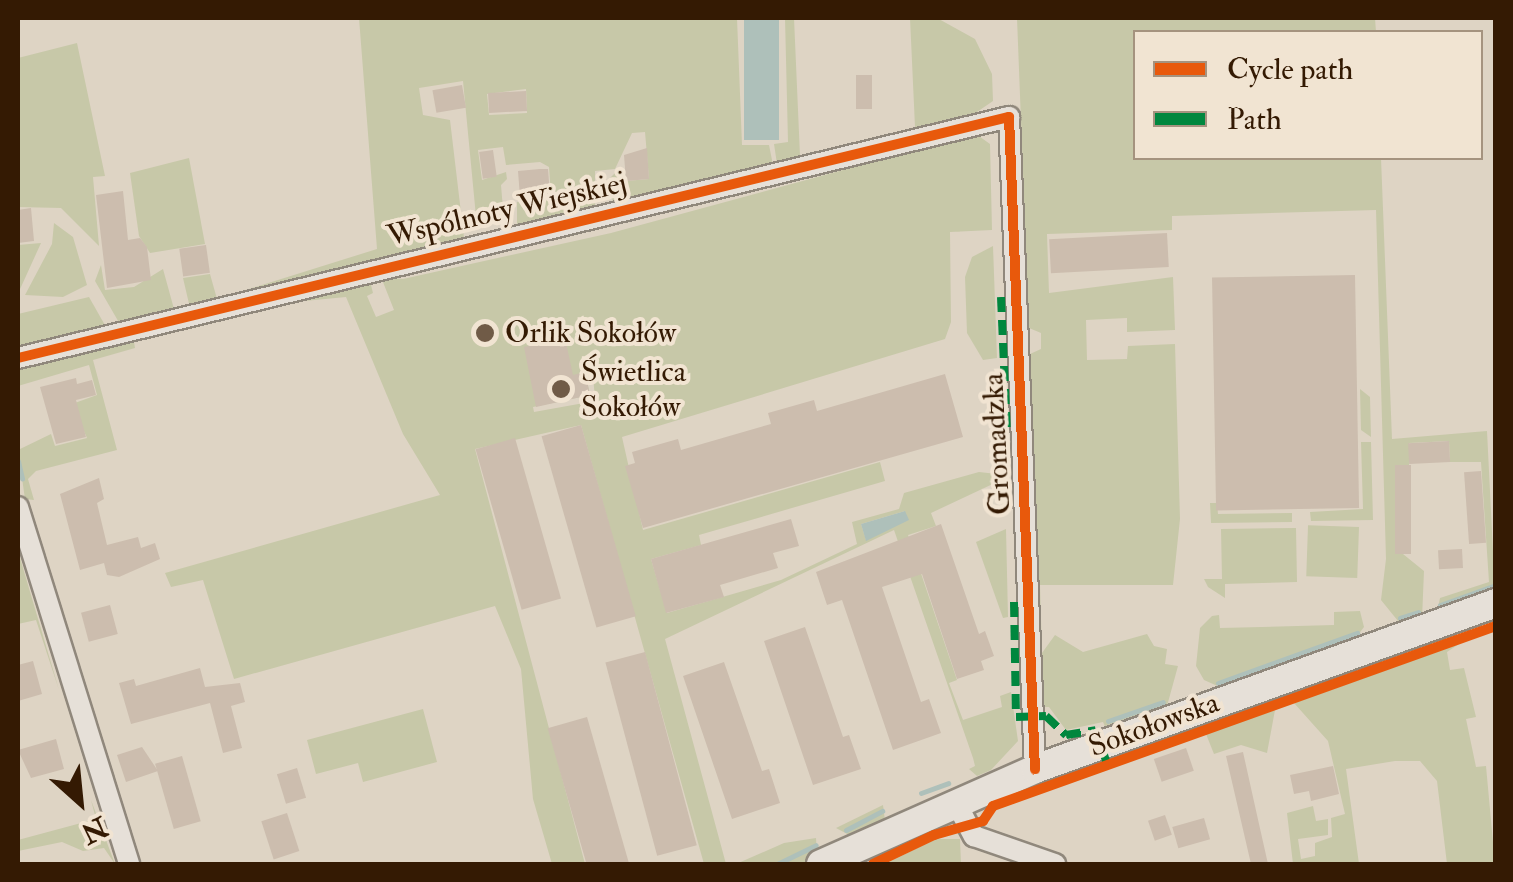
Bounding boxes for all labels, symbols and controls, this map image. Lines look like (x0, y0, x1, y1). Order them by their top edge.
legend (1133, 30, 1483, 160)
text: Cycle path (1227, 51, 1353, 88)
text: Path (1227, 101, 1282, 138)
street label: Wspólnoty Wiejskiej (384, 165, 630, 255)
place label: Orlik Sokołów (505, 315, 676, 351)
marker: Orlik Sokołów (474, 322, 496, 344)
place label: Świetlica Sokołów (581, 354, 686, 424)
street label: Gromadzka (975, 372, 1019, 516)
marker: Świetlica Sokołów (550, 378, 572, 400)
street label: Sokołowska (1084, 685, 1224, 765)
north arrow (30, 752, 130, 852)
text: N (75, 808, 113, 850)

